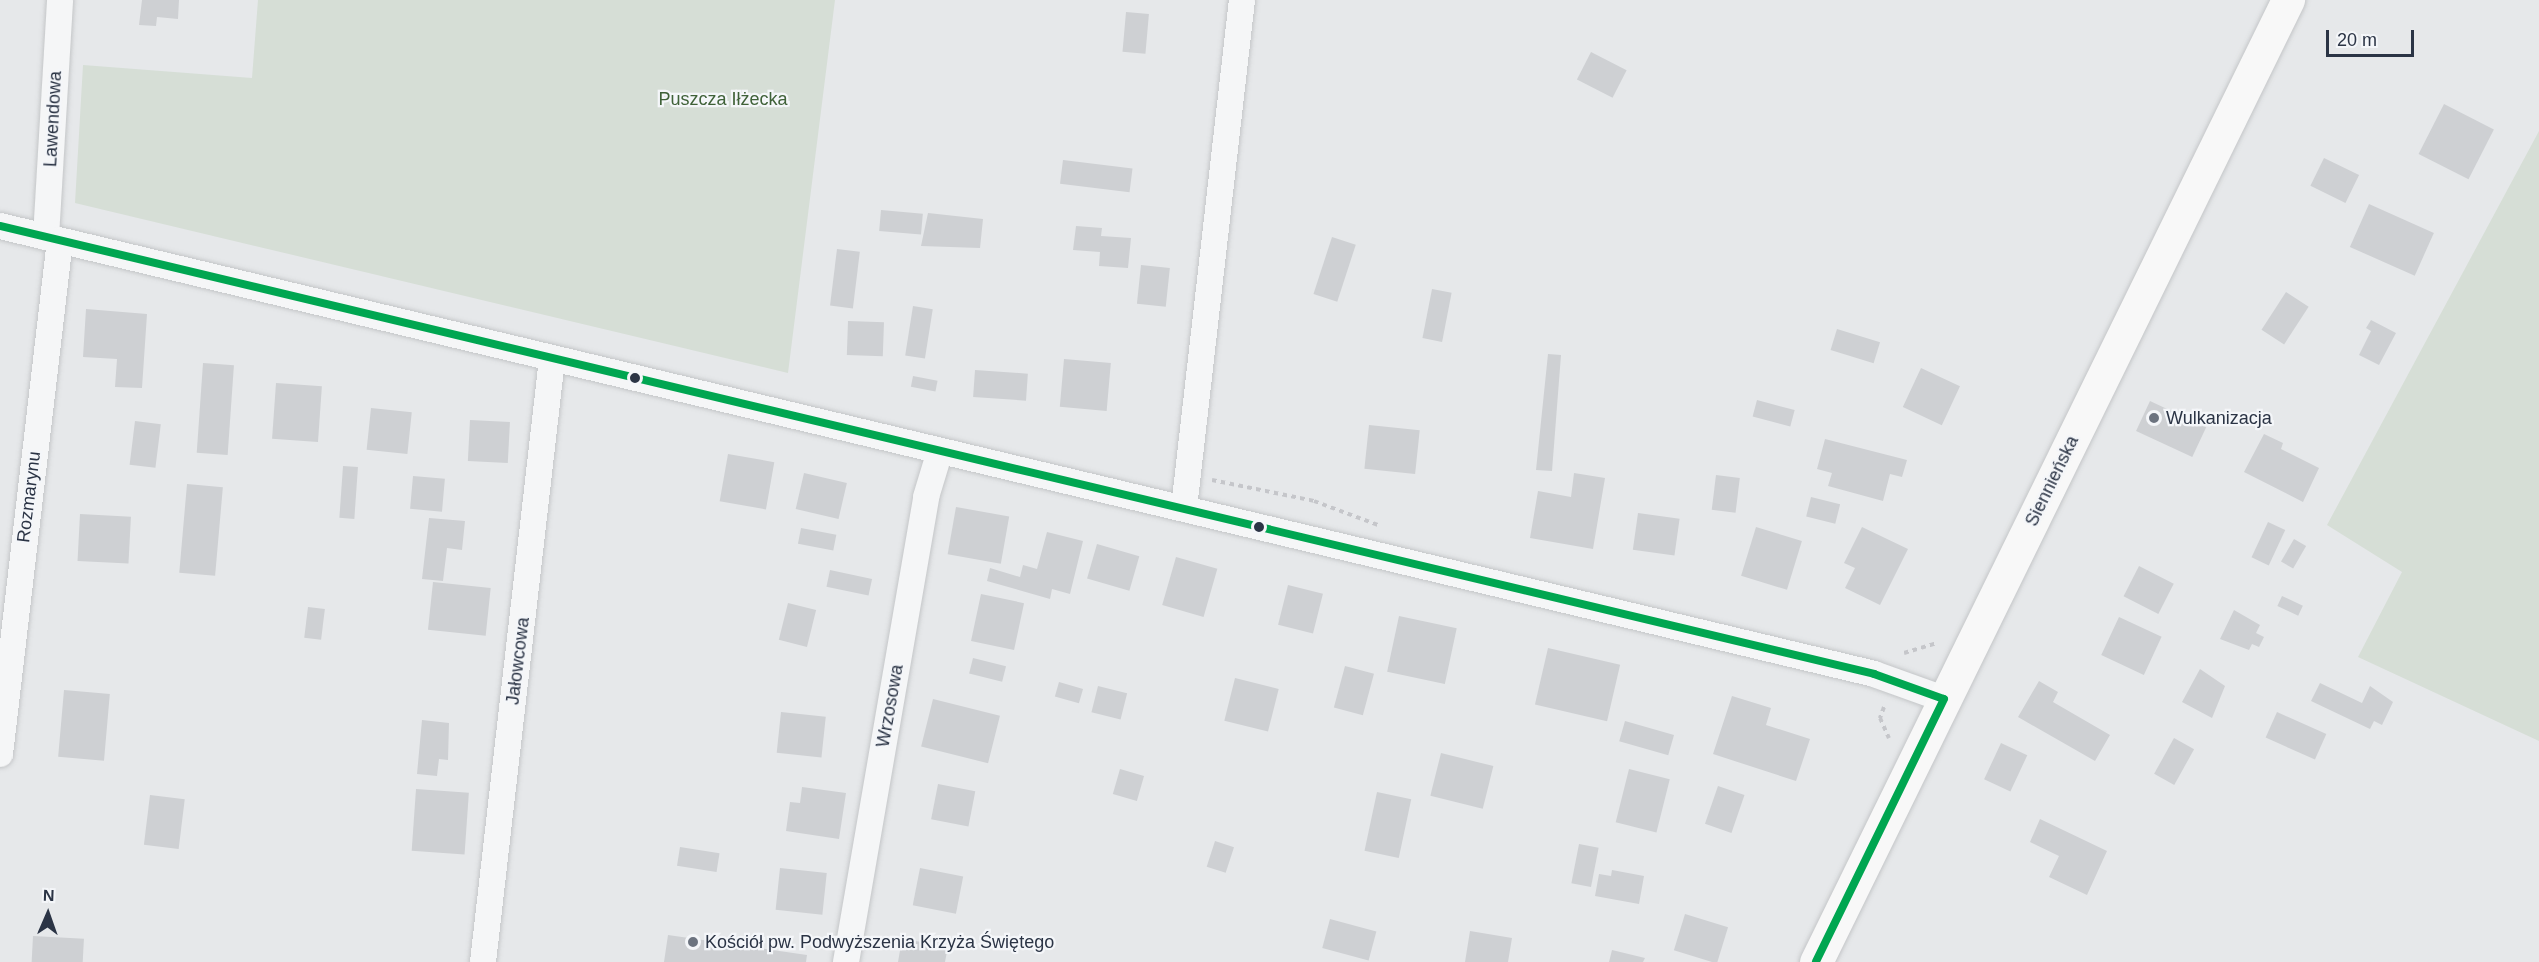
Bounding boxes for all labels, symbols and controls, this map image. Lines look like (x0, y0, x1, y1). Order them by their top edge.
scale bar (2329, 18, 2418, 56)
text: 20 m (2337, 30, 2377, 50)
street label: Lawendowa (40, 70, 66, 168)
park label: Puszcza Iłżecka (658, 88, 788, 110)
unlabelled marker (629, 372, 641, 384)
place label: Wulkanizacja (2166, 407, 2272, 429)
marker: Wulkanizacja (2147, 411, 2161, 425)
street label: Siennieńska (2021, 432, 2083, 530)
street label: Rozmarynu (13, 450, 45, 544)
unlabelled marker (1253, 521, 1265, 533)
street label: Jałowcowa (502, 616, 534, 706)
street label: Wrzosowa (872, 663, 908, 749)
north arrow (18, 884, 78, 944)
text: N (43, 887, 55, 904)
place label: Kościół pw. Podwyższenia Krzyża Świętego (705, 931, 1054, 953)
marker: Kościół pw. Podwyższenia Krzyża Świętego (686, 935, 700, 949)

